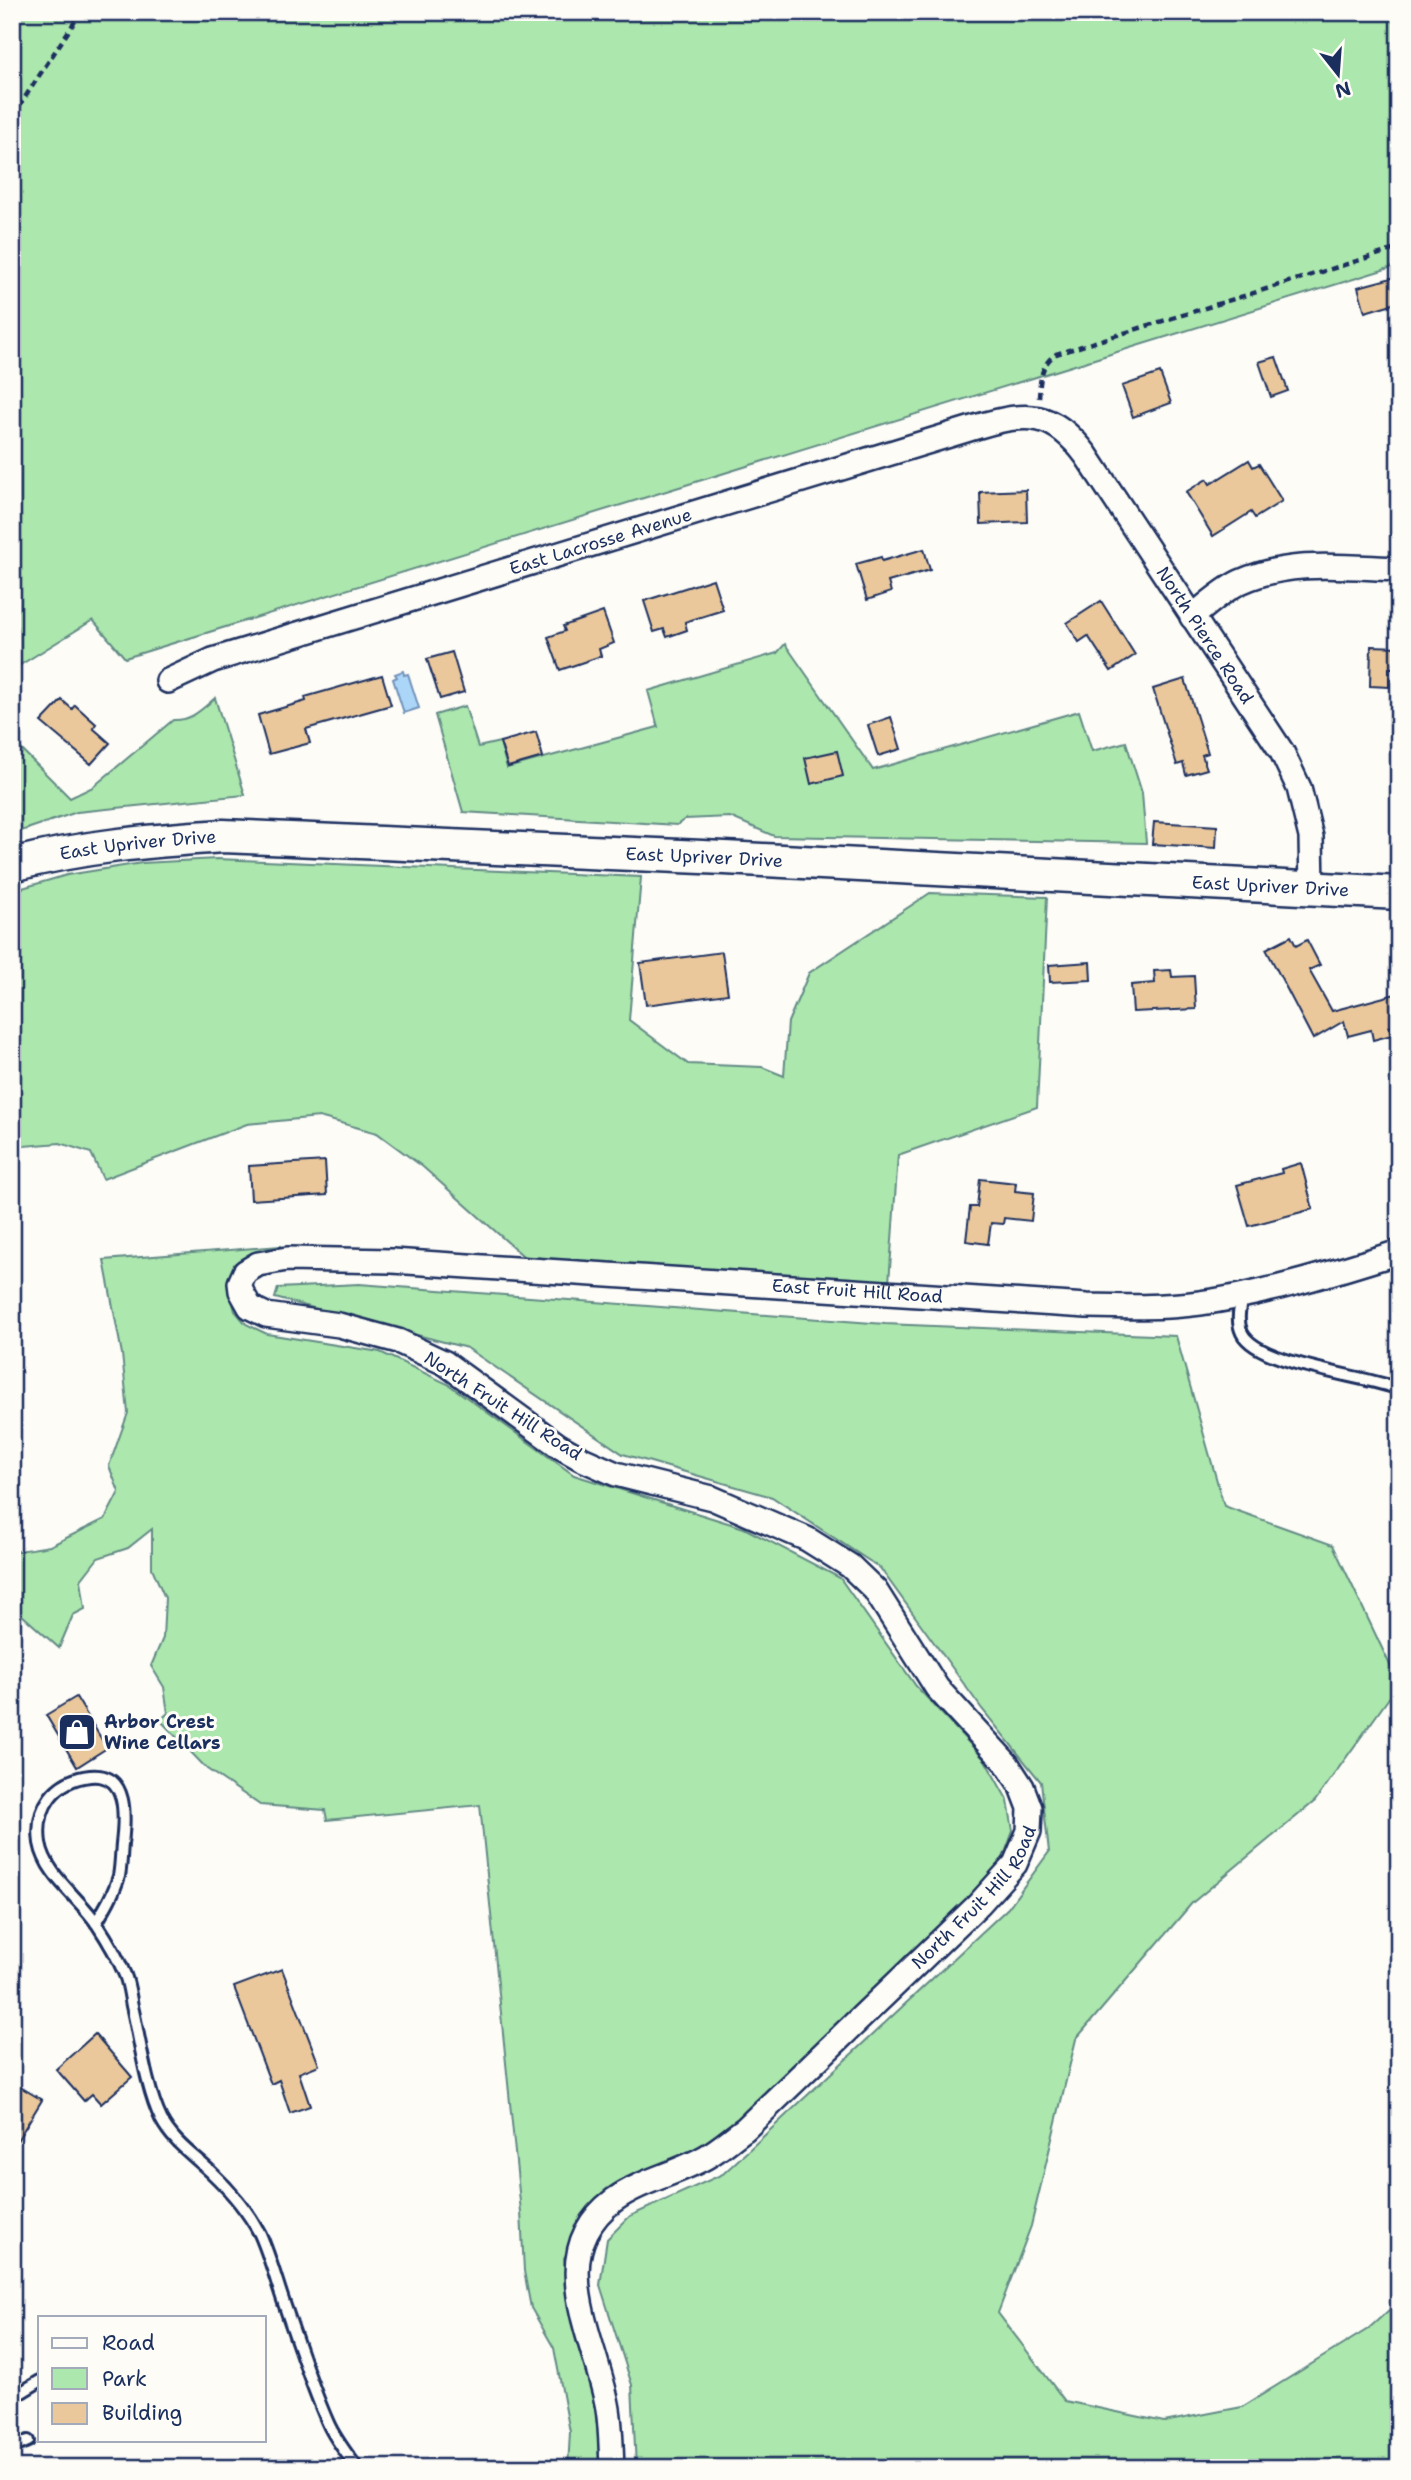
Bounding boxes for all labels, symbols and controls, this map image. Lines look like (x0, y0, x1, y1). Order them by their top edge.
north arrow (1302, 38, 1372, 108)
text: N (1332, 76, 1354, 104)
street label: East Lacrosse Avenue (507, 502, 695, 581)
street label: North Pierce Road (1151, 562, 1259, 709)
street label: East Upriver Drive (58, 824, 217, 866)
street label: East Upriver Drive (625, 842, 784, 873)
street label: East Upriver Drive (1191, 870, 1350, 902)
street label: East Fruit Hill Road (771, 1274, 944, 1309)
street label: North Fruit Hill Road (419, 1346, 587, 1466)
place label: Arbor Crest Wine Cellars (104, 1710, 221, 1755)
shop icon: Arbor Crest Wine Cellars (56, 1711, 98, 1753)
street label: North Fruit Hill Road (906, 1822, 1042, 1975)
legend (38, 2316, 266, 2442)
text: Road (102, 2329, 155, 2357)
text: Park (102, 2365, 147, 2393)
text: Building (102, 2399, 182, 2427)

